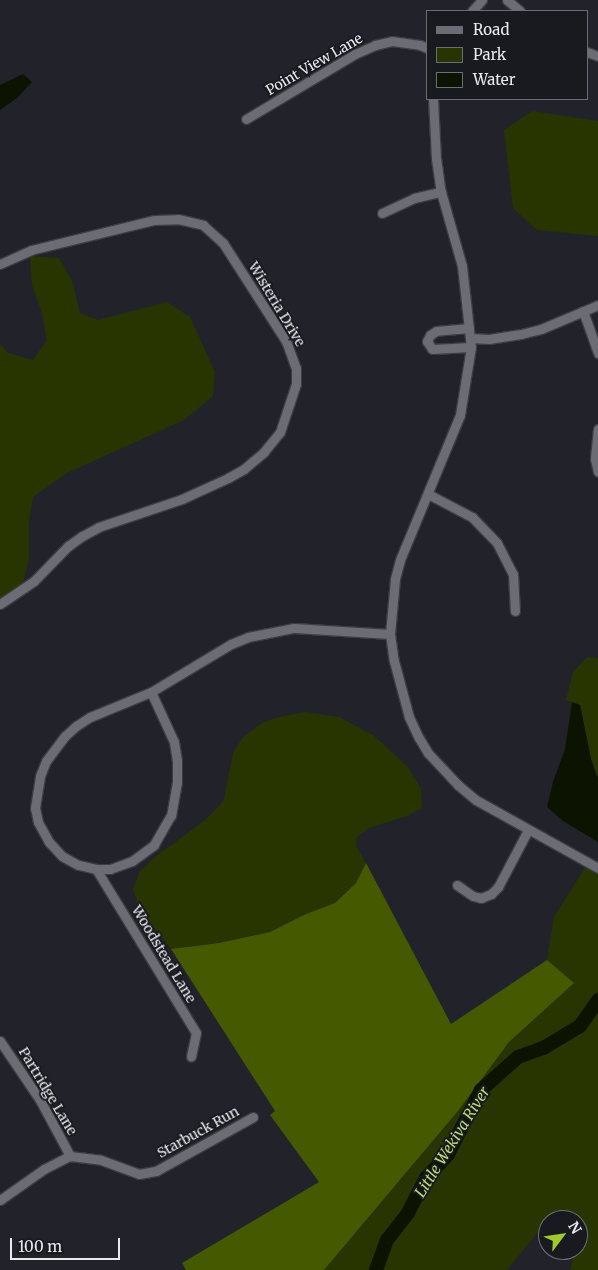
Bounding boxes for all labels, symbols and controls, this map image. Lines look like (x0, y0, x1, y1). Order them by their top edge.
legend (426, 10, 588, 100)
text: Road (473, 20, 509, 39)
street label: Point View Lane (263, 30, 365, 98)
text: Park (473, 45, 506, 64)
text: Water (473, 70, 515, 89)
street label: Wisteria Drive (245, 259, 309, 349)
street label: Woodstead Lane (128, 902, 200, 1006)
street label: Partridge Lane (15, 1044, 81, 1138)
water label: Little Wekiva River (411, 1083, 493, 1201)
street label: Starbuck Run (154, 1103, 242, 1161)
north arrow (538, 1210, 588, 1260)
text: N (564, 1218, 586, 1237)
scale bar (12, 1228, 122, 1260)
text: 100 m (18, 1237, 62, 1256)

